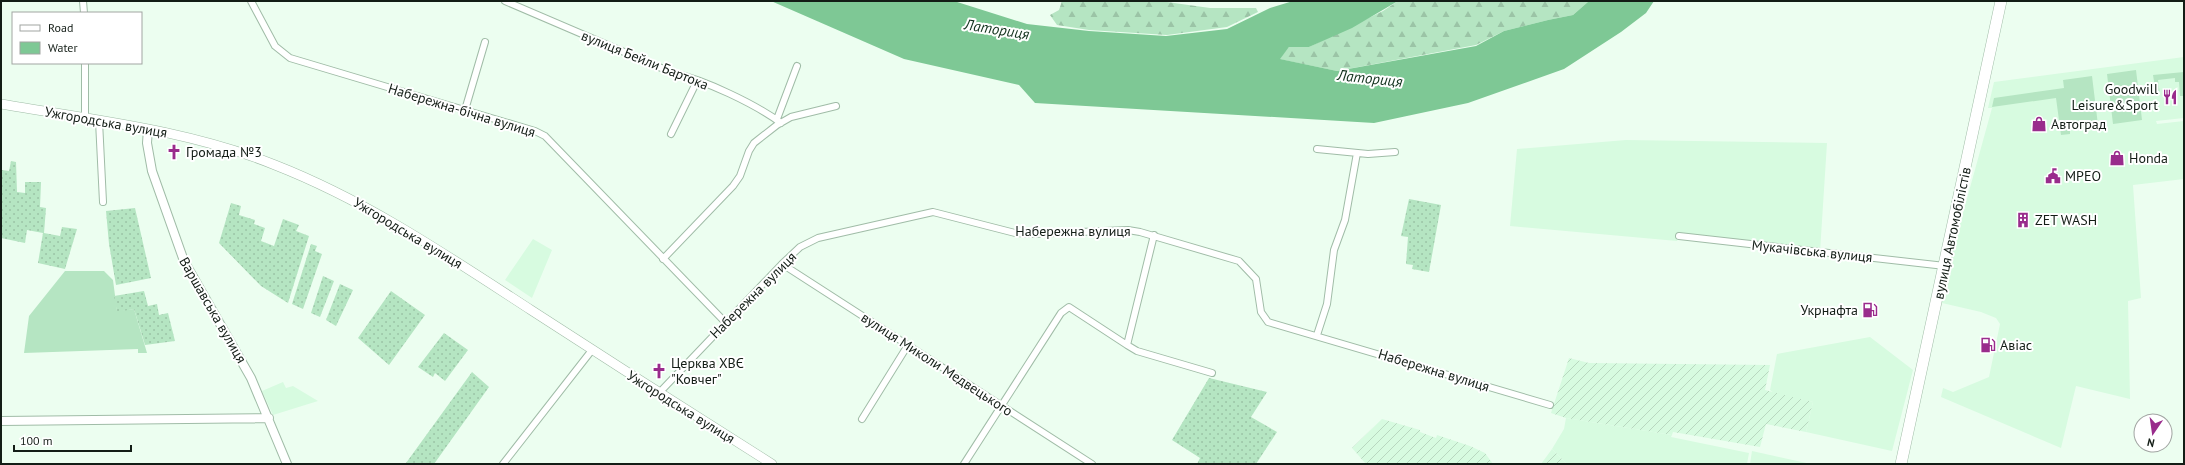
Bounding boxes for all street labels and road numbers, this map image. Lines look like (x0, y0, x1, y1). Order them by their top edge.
street label: вулиця Бейли Бартока (579, 26, 711, 94)
street label: Набережна-бічна вулиця (386, 79, 538, 141)
street label: Ужгородська вулиця (43, 102, 169, 142)
street label: вулиця Автомобілістів (1929, 165, 1975, 301)
street label: Ужгородська вулиця (350, 193, 466, 273)
street label: Набережна вулиця (1015, 222, 1131, 240)
street label: Мукачівська вулиця (1751, 236, 1873, 266)
street label: Набережна вулиця (706, 248, 800, 342)
street label: Варшавська вулиця (175, 254, 251, 366)
street label: вулиця Миколи Медвецького (858, 308, 1016, 420)
street label: Набережна вулиця (1376, 345, 1492, 395)
street label: Ужгородська вулиця (624, 366, 738, 448)

